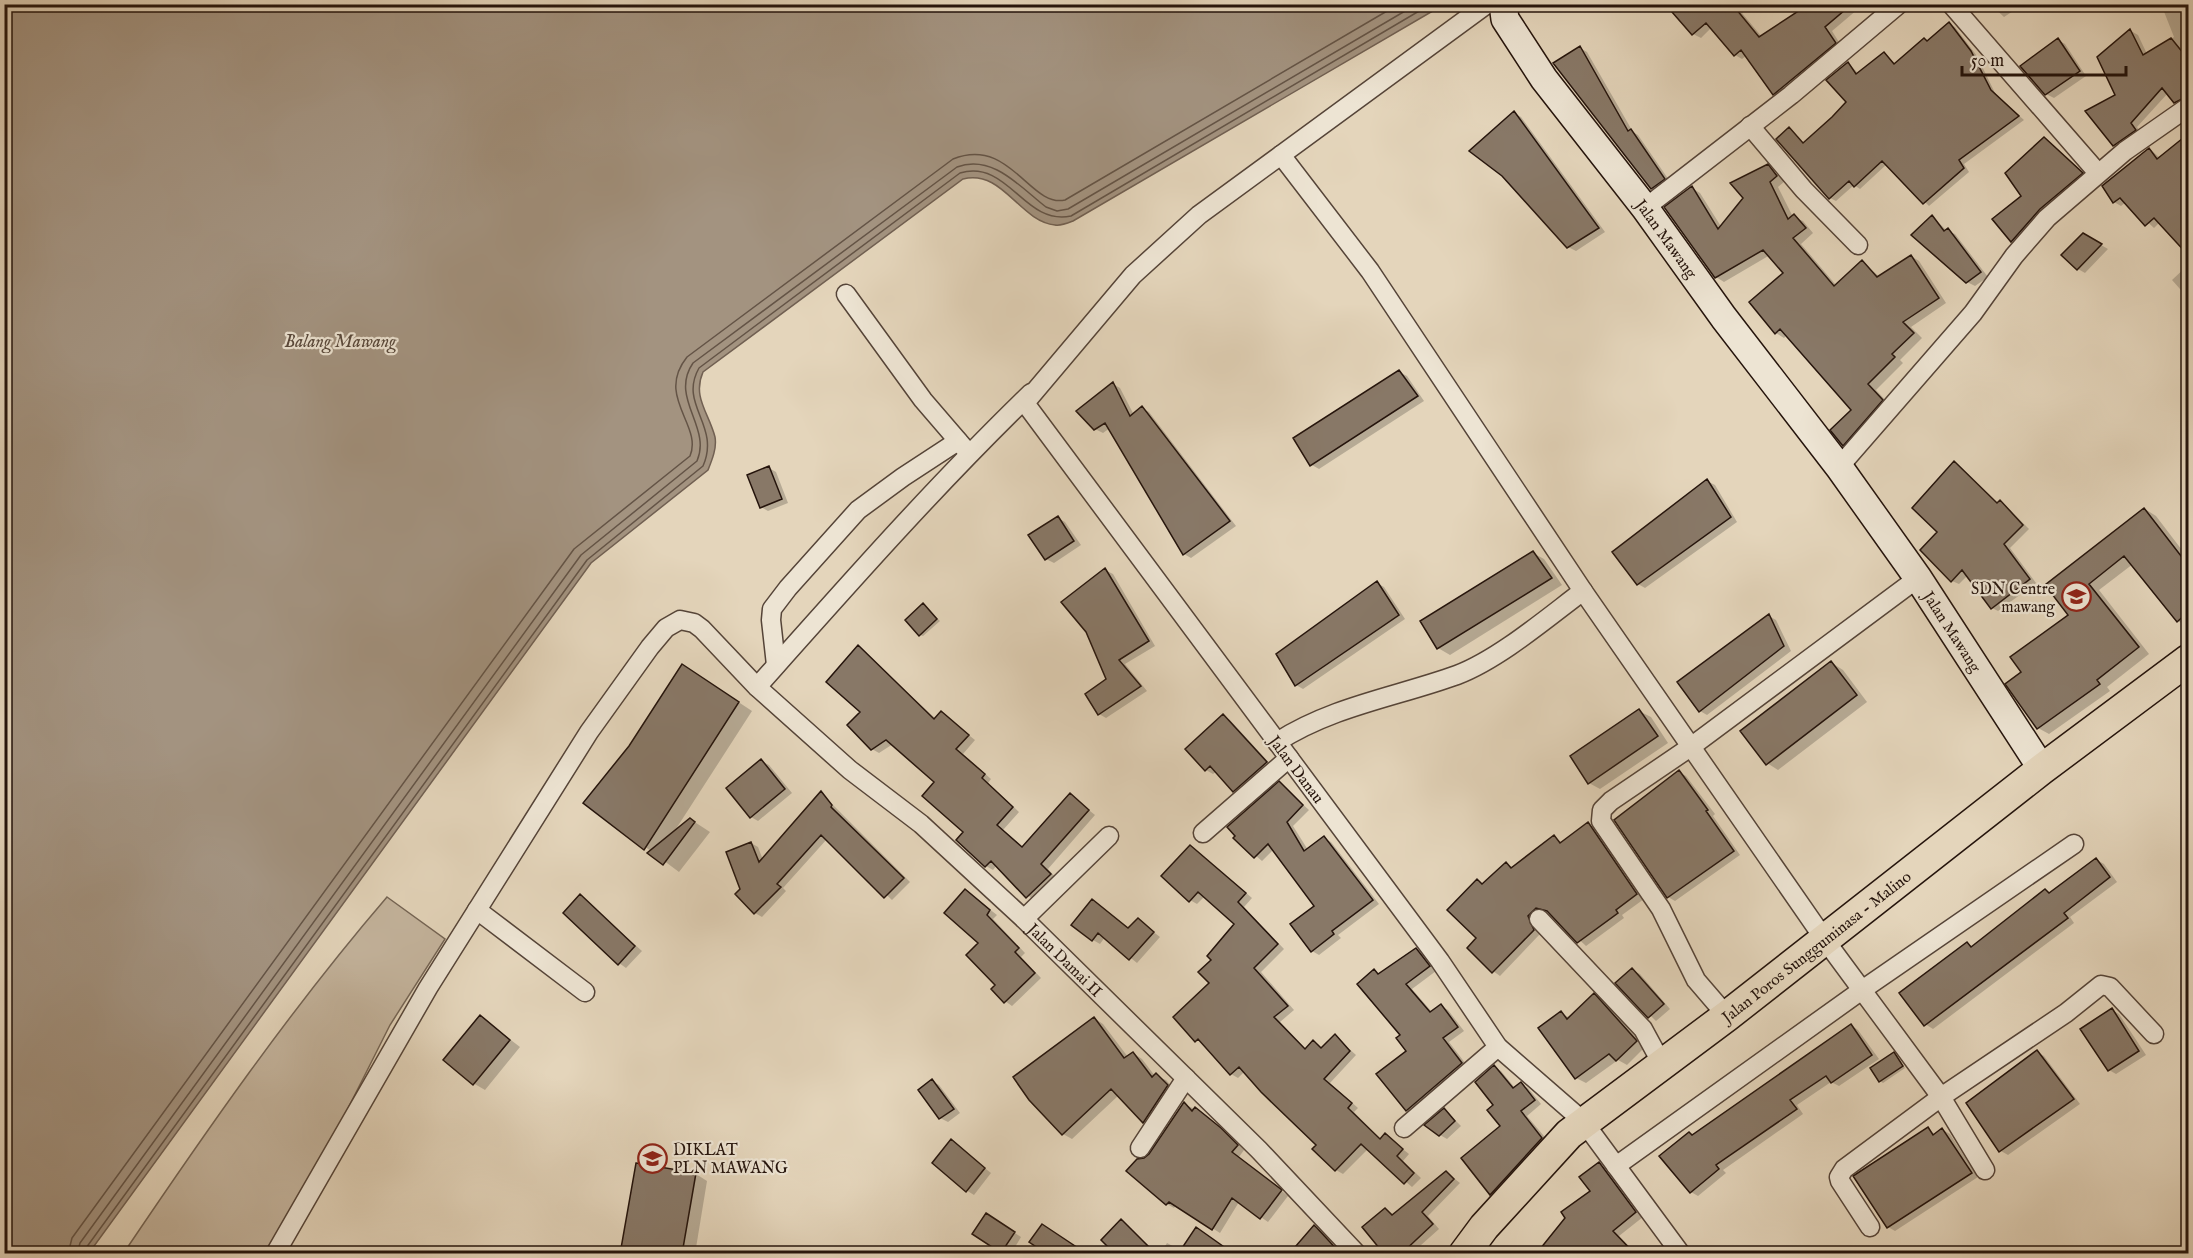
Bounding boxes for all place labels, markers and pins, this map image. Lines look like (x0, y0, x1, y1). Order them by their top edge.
place label: SDN Centre mawang (1971, 580, 2055, 618)
school or university icon: SDN Centre mawang (2060, 581, 2092, 613)
place label: DIKLAT PLN MAWANG (673, 1141, 788, 1179)
school or university icon: DIKLAT PLN MAWANG (636, 1142, 668, 1174)

